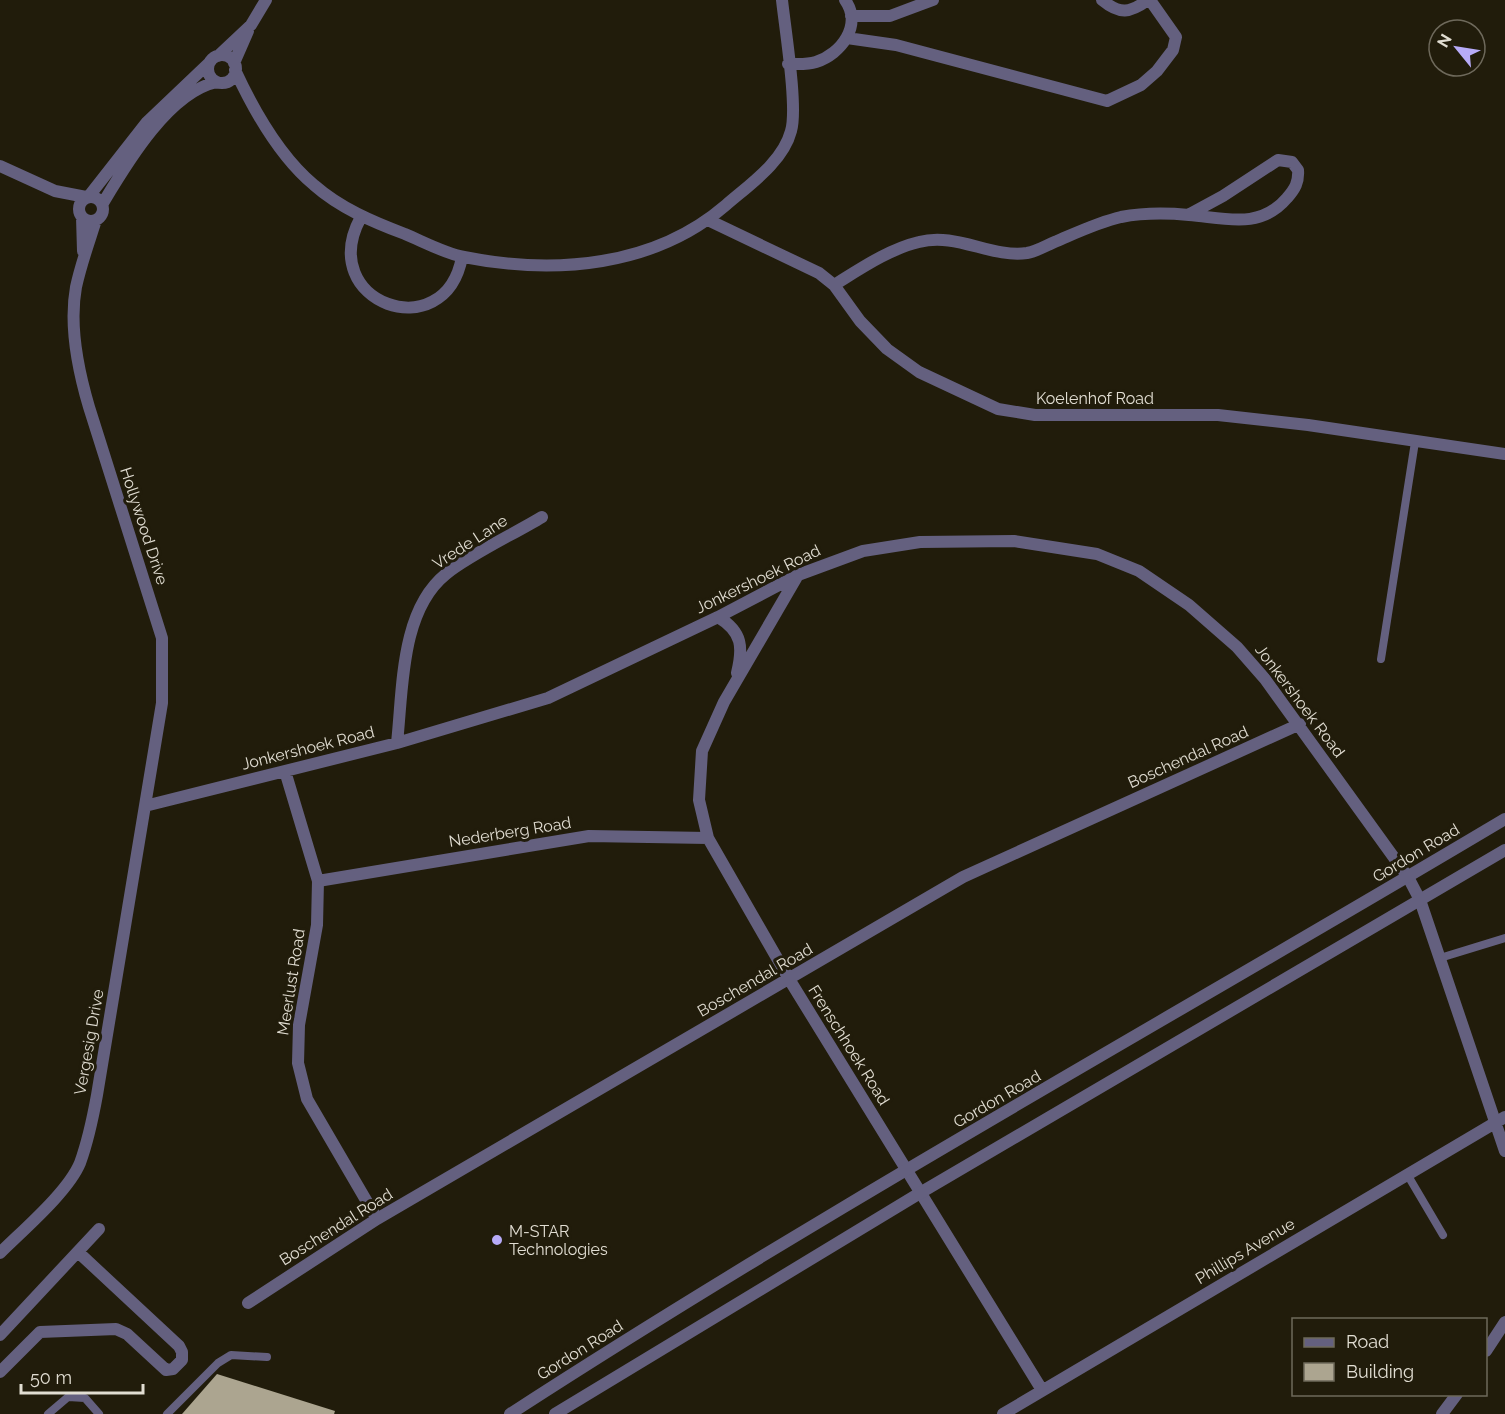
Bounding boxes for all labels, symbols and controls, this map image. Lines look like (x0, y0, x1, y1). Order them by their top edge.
north arrow (1427, 18, 1487, 78)
text: N (1433, 31, 1456, 51)
street label: Koelenhof Road (1036, 389, 1154, 408)
street label: Hollywood Drive (116, 465, 172, 587)
street label: Vrede Lane (429, 511, 511, 573)
street label: Jonkershoek Road (693, 541, 823, 617)
street label: Jonkershoek Road (1251, 641, 1349, 761)
street label: Jonkershoek Road (240, 722, 376, 774)
street label: Boschendal Road (1125, 722, 1251, 792)
street label: Nederberg Road (447, 813, 573, 851)
street label: Gordon Road (1369, 820, 1463, 886)
street label: Meerlust Road (273, 927, 309, 1037)
street label: Boschendal Road (694, 939, 816, 1021)
street label: Frenschhoek Road (804, 981, 894, 1109)
street label: Vergesig Drive (70, 988, 108, 1096)
street label: Gordon Road (950, 1066, 1044, 1132)
street label: Boschendal Road (276, 1185, 396, 1269)
street label: Phillips Avenue (1192, 1214, 1298, 1288)
place label: M-STAR Technologies (509, 1222, 608, 1259)
marker: M-STAR Technologies (490, 1233, 504, 1247)
street label: Gordon Road (534, 1316, 626, 1384)
legend (1292, 1318, 1487, 1396)
text: Road (1346, 1331, 1389, 1352)
scale bar (21, 1357, 142, 1395)
text: Building (1346, 1361, 1414, 1382)
text: 50 m (30, 1367, 72, 1388)

